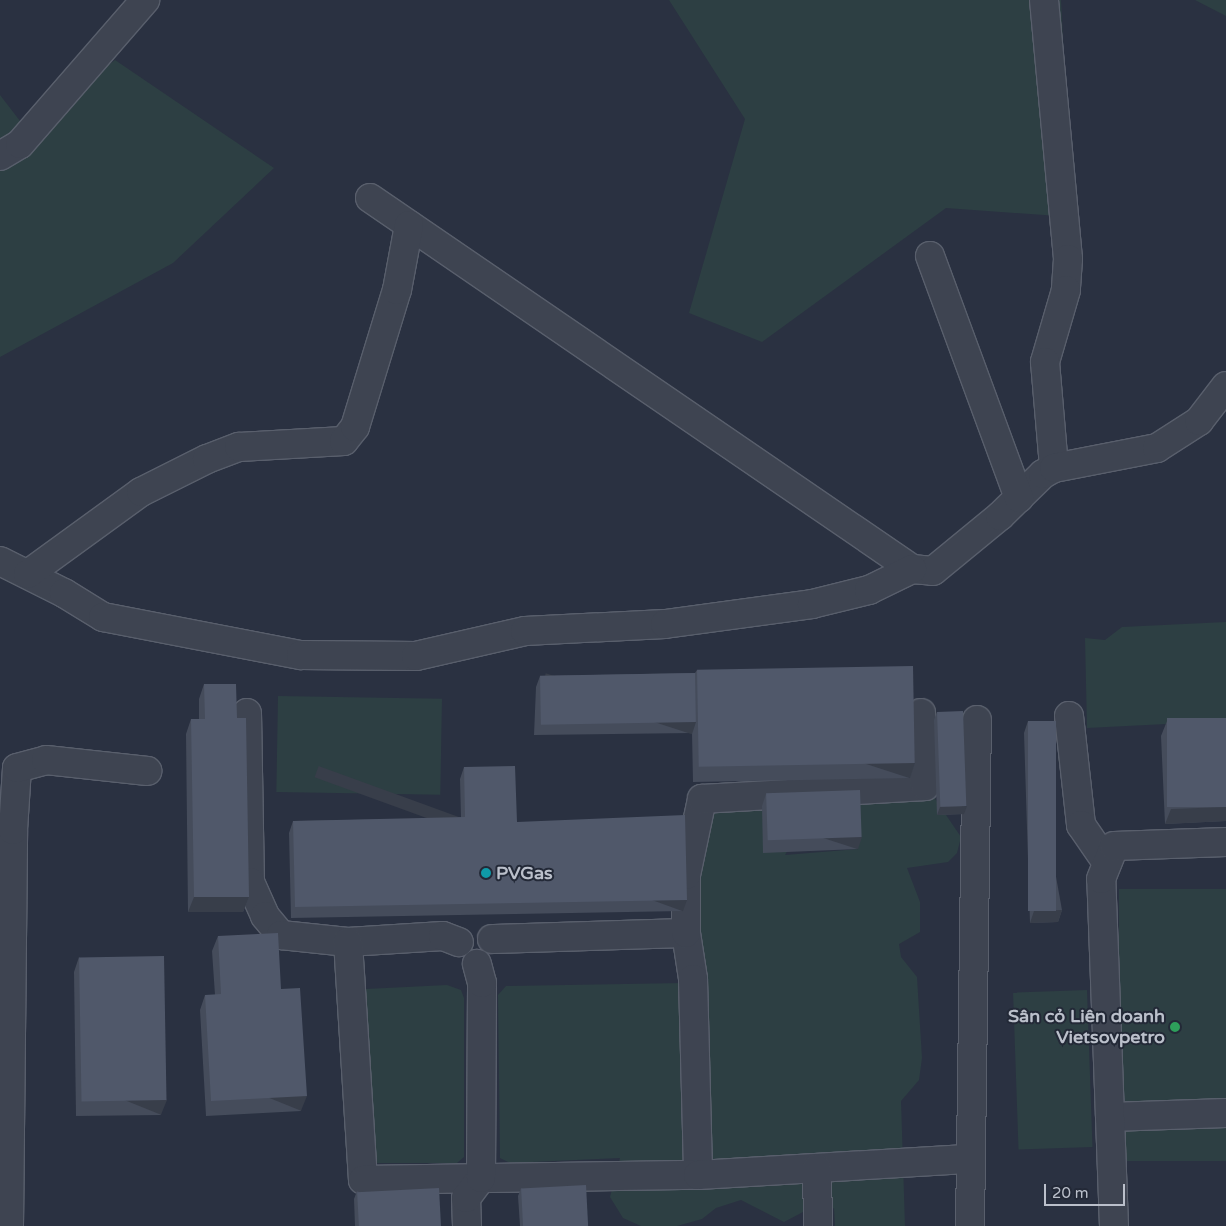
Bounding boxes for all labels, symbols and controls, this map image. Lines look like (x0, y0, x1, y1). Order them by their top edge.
place label: PVGas (496, 862, 553, 884)
marker: PVGas (480, 867, 492, 879)
place label: Sân cỏ Liên doanh Vietsovpetro (1008, 1006, 1165, 1048)
marker: Sân cỏ Liên doanh Vietsovpetro (1169, 1021, 1181, 1033)
scale bar (1046, 1174, 1127, 1206)
text: 20 m (1052, 1184, 1089, 1202)

